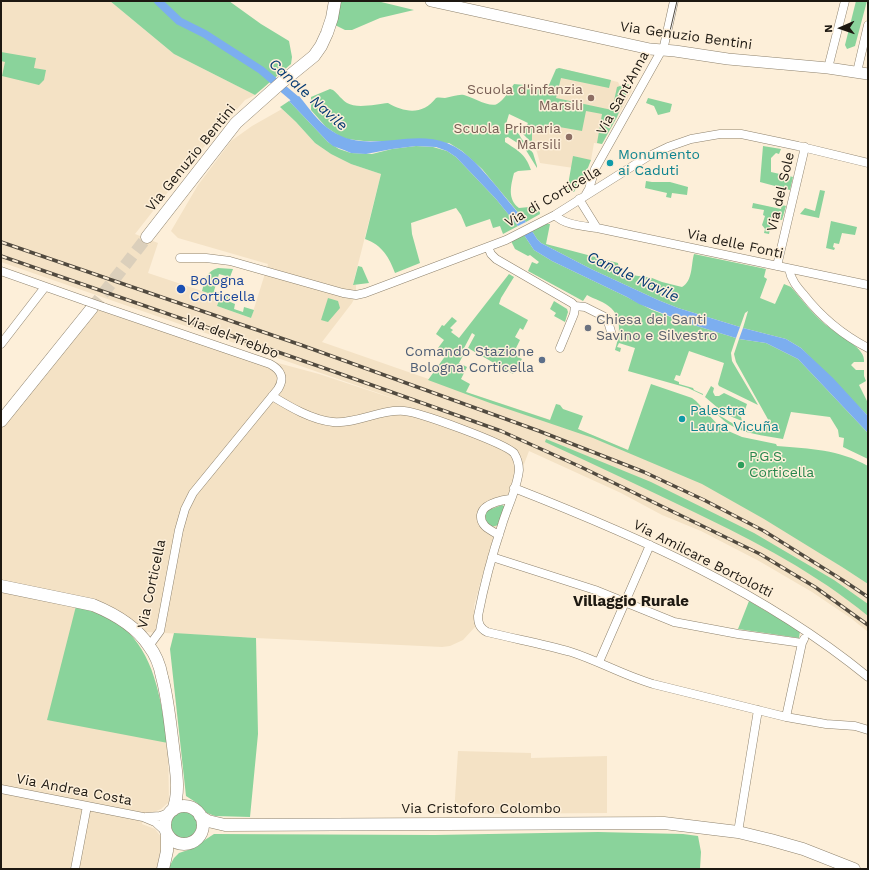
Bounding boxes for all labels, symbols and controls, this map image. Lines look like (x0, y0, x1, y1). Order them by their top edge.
north arrow (821, 8, 861, 48)
street label: Via Genuzio Bentini (619, 18, 753, 54)
text: N (822, 24, 835, 33)
street label: Via Sant'Anna (593, 48, 653, 138)
water label: Canale Navile (265, 55, 351, 135)
place label: Scuola d'infanzia Marsili (467, 82, 583, 114)
marker: Scuola d'infanzia Marsili (586, 93, 596, 103)
street label: Via Genuzio Bentini (143, 101, 239, 215)
place label: Scuola Primaria Marsili (454, 121, 561, 154)
marker: Scuola Primaria Marsili (564, 132, 574, 142)
place label: Monumento ai Caduti (618, 147, 700, 180)
street label: Via del Sole (764, 151, 798, 233)
marker: Monumento ai Caduti (605, 158, 615, 168)
street label: Via di Corticella (502, 163, 604, 231)
street label: Via delle Fonti (685, 226, 785, 262)
water label: Canale Navile (584, 248, 682, 306)
place label: Bologna Corticella (190, 273, 255, 306)
marker: Bologna Corticella (175, 283, 187, 295)
street label: Via del Trebbo (183, 312, 281, 362)
place label: Chiesa dei Santi Savino e Silvestro (596, 312, 717, 344)
marker: Chiesa dei Santi Savino e Silvestro (583, 323, 593, 333)
place label: Comando Stazione Bologna Corticella (405, 344, 534, 376)
marker: Comando Stazione Bologna Corticella (537, 355, 547, 365)
place label: Palestra Laura Vicuña (690, 403, 779, 436)
marker: Palestra Laura Vicuña (677, 414, 687, 424)
place label: P.G.S. Corticella (749, 449, 814, 482)
marker: P.G.S. Corticella (736, 460, 746, 470)
street label: Via Amilcare Bortolotti (630, 516, 776, 602)
street label: Via Corticella (134, 538, 170, 630)
district label: Villaggio Rurale (573, 593, 689, 611)
street label: Via Andrea Costa (15, 771, 133, 809)
street label: Via Cristoforo Colombo (401, 801, 561, 817)

